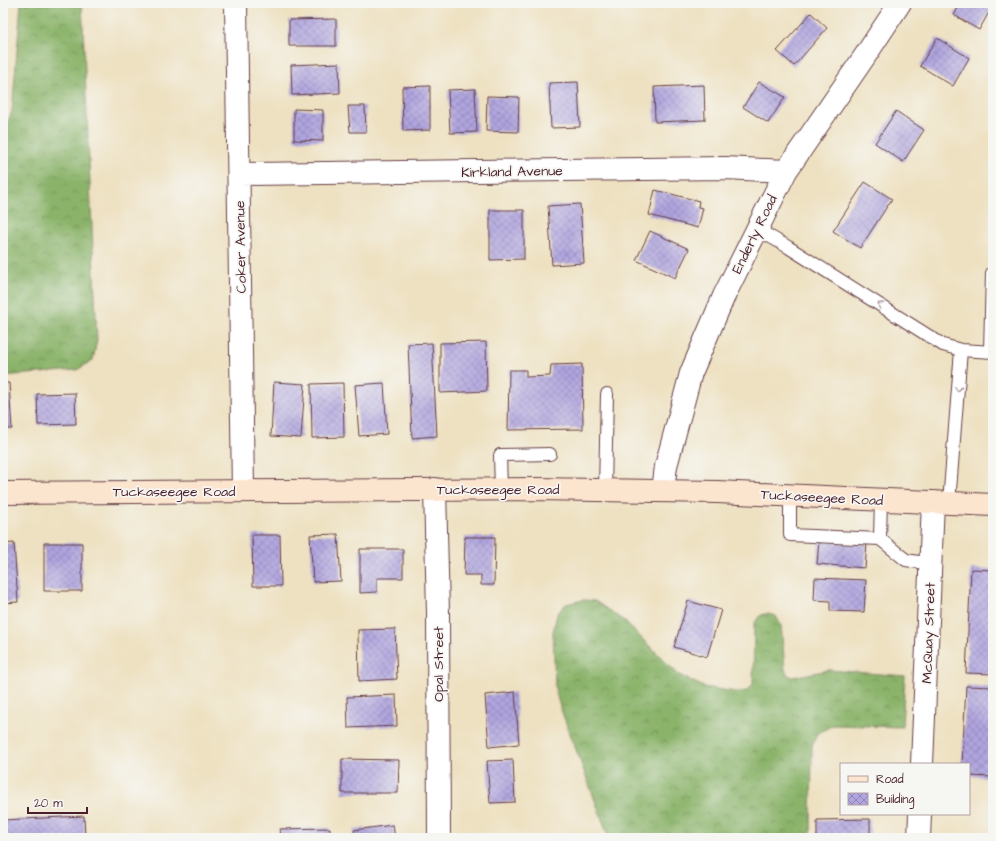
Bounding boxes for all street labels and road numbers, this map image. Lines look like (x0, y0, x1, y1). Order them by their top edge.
street label: Kirkland Avenue (461, 161, 563, 183)
street label: Enderly Road (727, 192, 783, 277)
street label: Coker Avenue (230, 200, 252, 294)
street label: Tuckaseegee Road (437, 480, 559, 500)
street label: Tuckaseegee Road (113, 482, 235, 502)
street label: Tuckaseegee Road (760, 485, 884, 511)
street label: McQuay Street (917, 582, 941, 684)
street label: Opal Street (429, 626, 449, 702)

